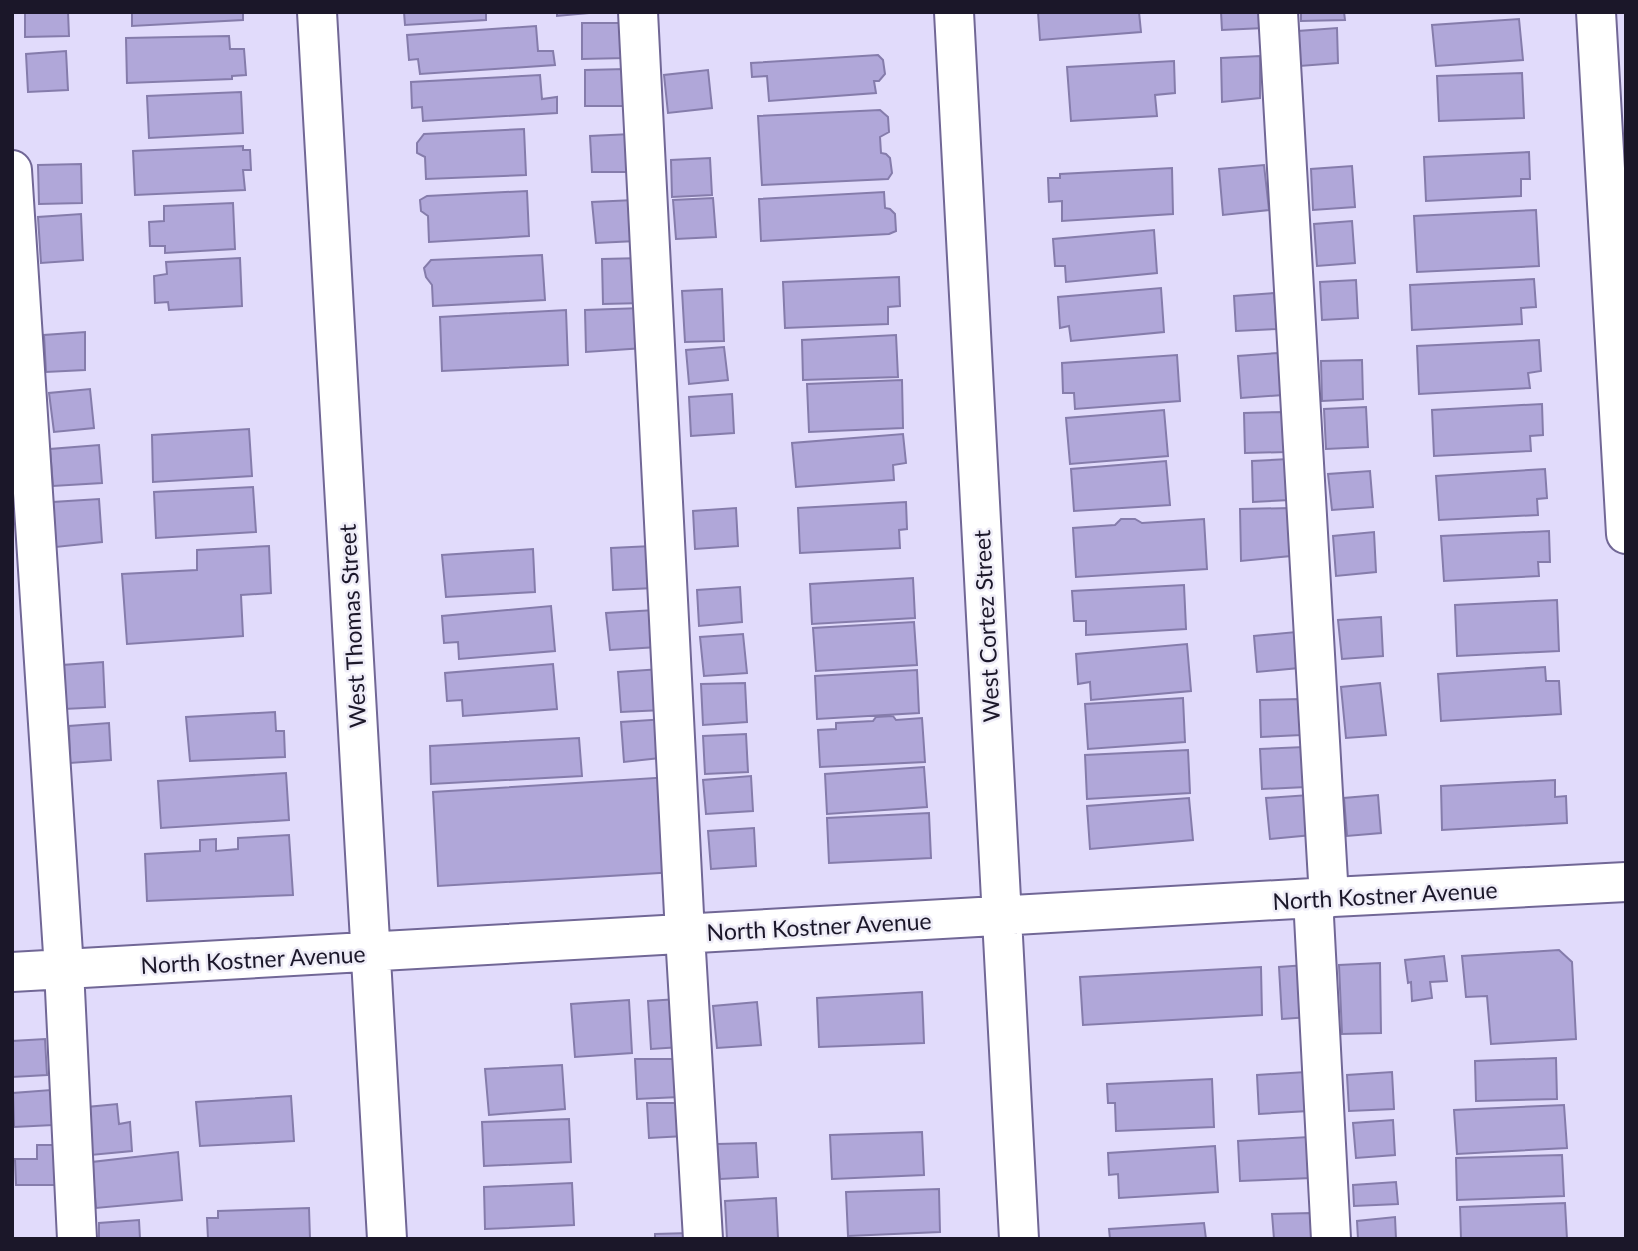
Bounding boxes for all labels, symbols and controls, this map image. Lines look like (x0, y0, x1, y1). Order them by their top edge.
street label: West Thomas Street (333, 523, 371, 729)
street label: West Cortez Street (967, 528, 1005, 723)
street label: North Kostner Avenue (1272, 875, 1498, 915)
street label: North Kostner Avenue (706, 906, 932, 946)
street label: North Kostner Avenue (140, 939, 366, 979)

